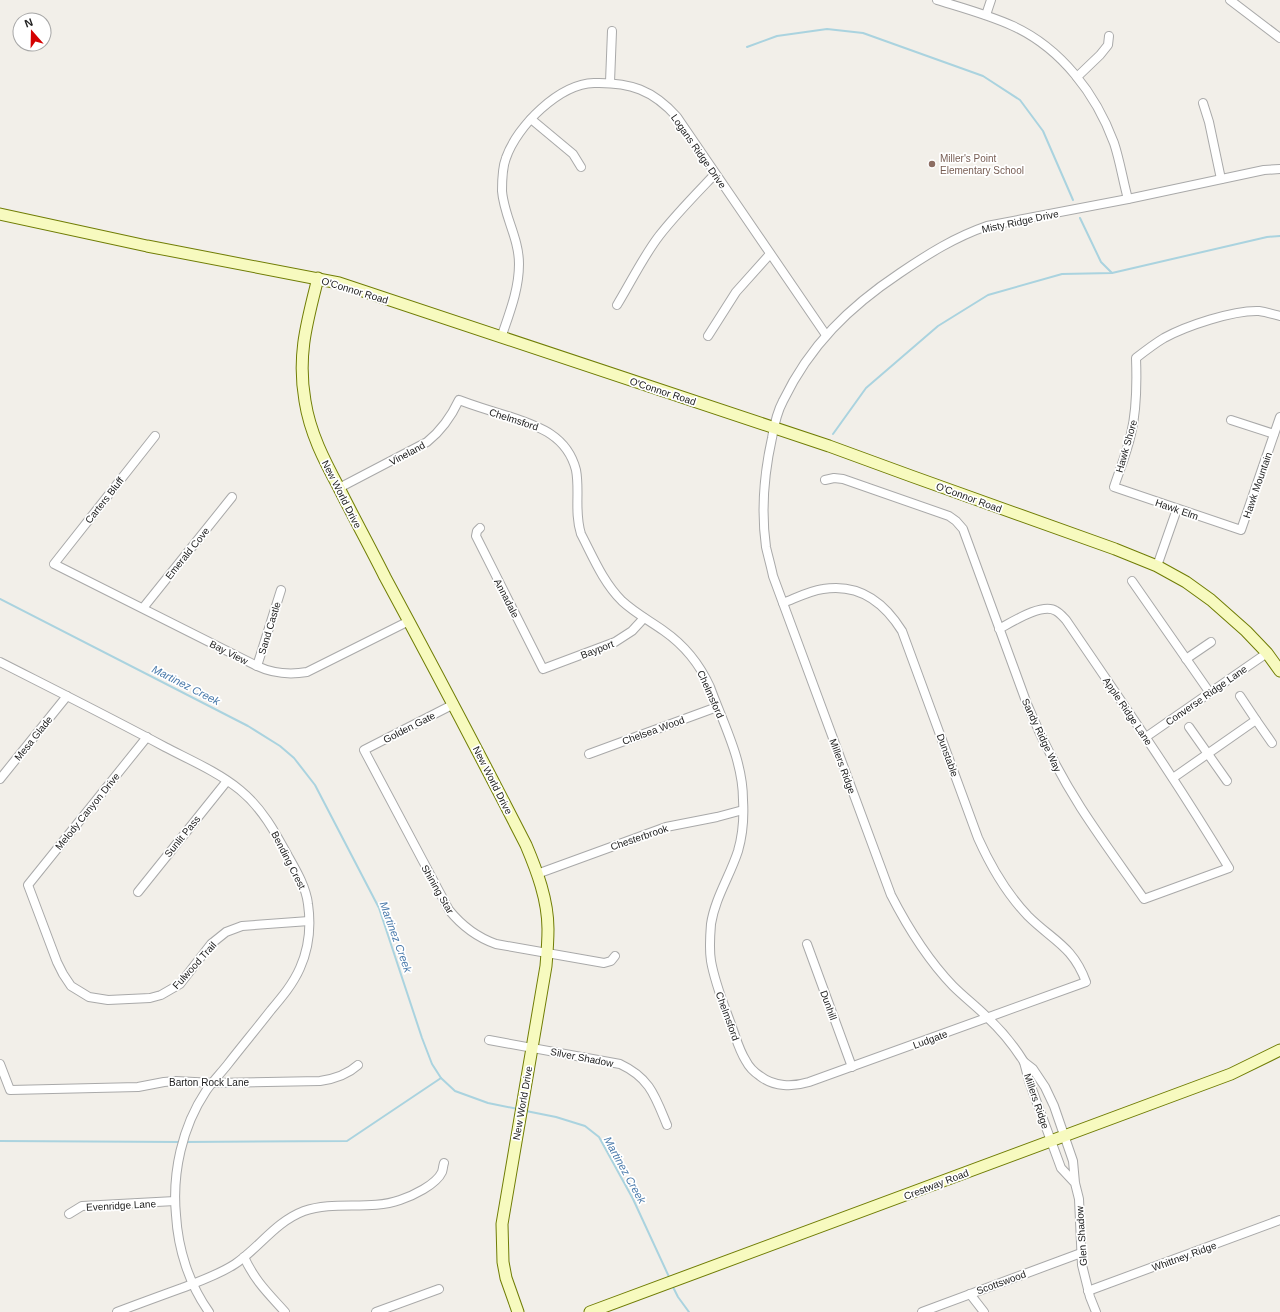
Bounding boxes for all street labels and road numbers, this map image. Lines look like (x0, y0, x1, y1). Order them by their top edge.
street label: Logans Ridge Drive (669, 112, 729, 191)
street label: Misty Ridge Drive (981, 208, 1060, 235)
street label: O'Connor Road (320, 275, 390, 306)
street label: O'Connor Road (628, 376, 697, 407)
street label: Chelmsford (488, 406, 540, 433)
street label: Hawk Shore (1114, 418, 1139, 474)
street label: Vineland (388, 439, 427, 467)
street label: Hawk Mountain (1241, 451, 1274, 520)
street label: New World Drive (320, 458, 364, 530)
street label: Carters Bluff (83, 475, 126, 526)
street label: O'Connor Road (934, 480, 1003, 514)
street label: Hawk Elm (1154, 497, 1200, 522)
street label: Emerald Cove (163, 525, 212, 581)
street label: Annadale (492, 577, 521, 620)
street label: Sand Castle (256, 600, 283, 656)
street label: Bay View (208, 638, 250, 667)
street label: Bayport (579, 638, 615, 661)
street label: Converse Ridge Lane (1164, 663, 1249, 728)
street label: Chelmsford (695, 669, 726, 720)
street label: Apple Ridge Lane (1101, 675, 1155, 748)
street label: Sandy Ridge Way (1020, 697, 1063, 774)
street label: Golden Gate (381, 709, 437, 745)
street label: Mesa Glade (12, 714, 55, 763)
street label: Chelsea Wood (621, 714, 686, 747)
street label: Dunstable (935, 732, 961, 779)
street label: Millers Ridge (827, 737, 858, 796)
street label: New World Drive (471, 744, 515, 816)
street label: Melody Canyon Drive (53, 770, 122, 852)
street label: Sunlit Pass (162, 813, 202, 859)
street label: Chesterbrook (609, 822, 670, 852)
street label: Bending Crest (269, 829, 308, 891)
street label: Shining Star (419, 863, 456, 916)
street label: Fulwood Trail (170, 940, 218, 991)
street label: Dunhill (818, 989, 839, 1021)
street label: Chelmsford (714, 990, 741, 1042)
street label: Ludgate (911, 1028, 949, 1051)
street label: Silver Shadow (549, 1046, 615, 1069)
street label: New World Drive (511, 1065, 534, 1141)
street label: Millers Ridge (1022, 1072, 1051, 1131)
street label: Barton Rock Lane (169, 1077, 249, 1088)
street label: Crestway Road (902, 1167, 970, 1202)
street label: Evenridge Lane (86, 1198, 157, 1213)
street label: Glen Shadow (1074, 1205, 1089, 1266)
street label: Whittney Ridge (1150, 1240, 1218, 1273)
street label: Scottswood (975, 1268, 1027, 1296)

